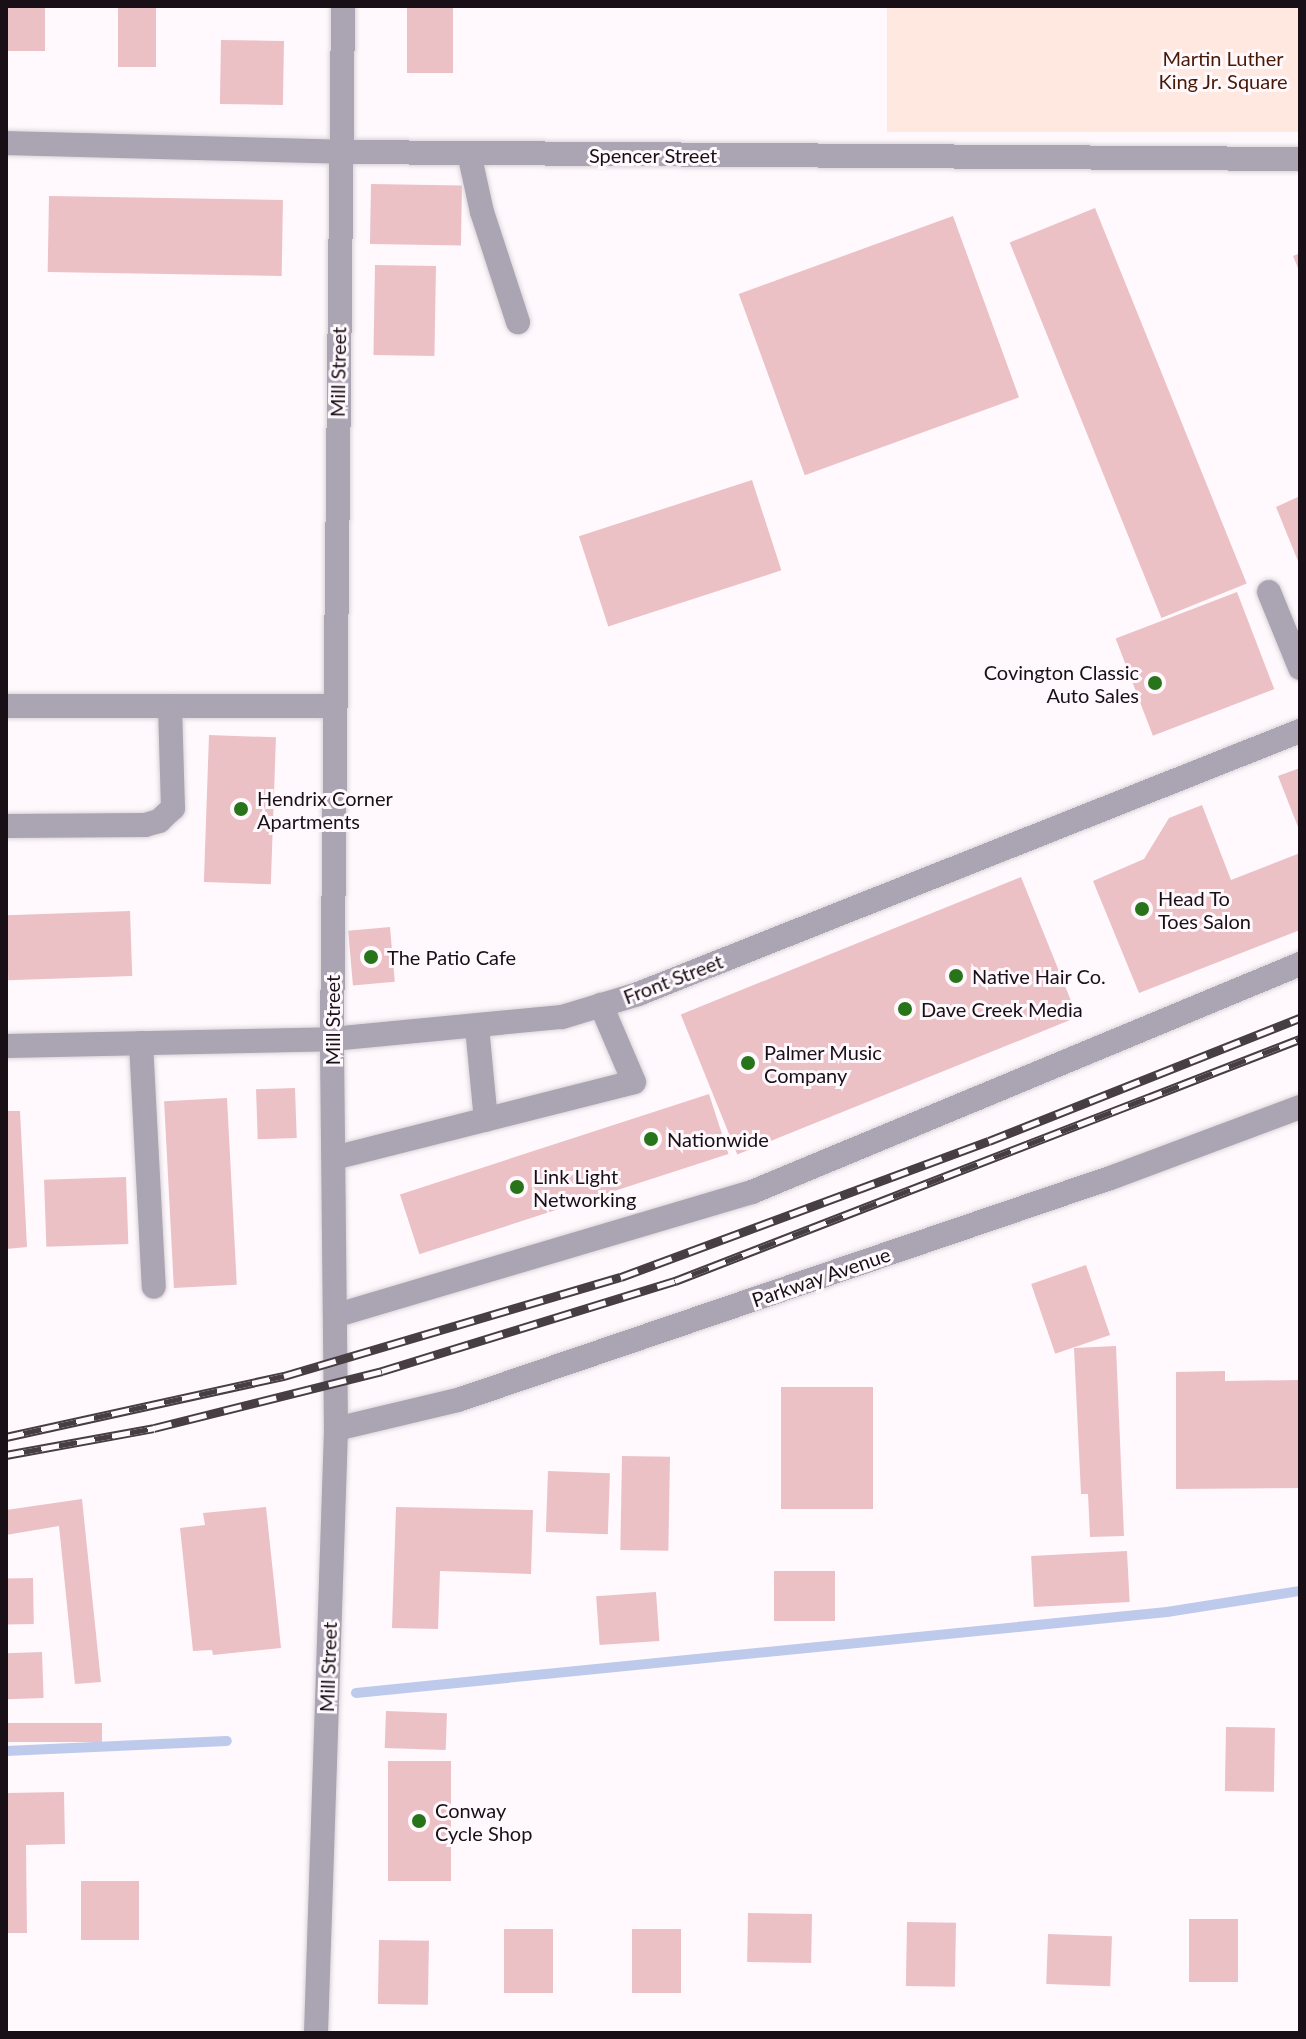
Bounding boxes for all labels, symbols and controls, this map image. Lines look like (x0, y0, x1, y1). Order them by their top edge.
park label: Martin Luther King Jr. Square (1158, 46, 1288, 93)
street label: Spencer Street (589, 143, 717, 167)
street label: Mill Street (325, 327, 351, 417)
place label: Covington Classic Auto Sales (984, 660, 1139, 707)
marker: Covington Classic Auto Sales (1146, 674, 1164, 692)
place label: Hendrix Corner Apartments (257, 786, 393, 833)
marker: Hendrix Corner Apartments (232, 800, 250, 818)
place label: Head To Toes Salon (1158, 886, 1251, 933)
marker: Head To Toes Salon (1133, 900, 1151, 918)
place label: The Patio Cafe (387, 945, 516, 969)
marker: The Patio Cafe (362, 948, 380, 966)
street label: Front Street (620, 949, 726, 1009)
place label: Native Hair Co. (972, 964, 1106, 988)
marker: Native Hair Co. (947, 967, 965, 985)
street label: Mill Street (320, 975, 344, 1065)
place label: Dave Creek Media (921, 997, 1083, 1021)
marker: Dave Creek Media (896, 1000, 914, 1018)
place label: Palmer Music Company (764, 1040, 882, 1087)
marker: Palmer Music Company (739, 1054, 757, 1072)
place label: Nationwide (667, 1127, 769, 1151)
marker: Nationwide (642, 1130, 660, 1148)
place label: Link Light Networking (533, 1164, 636, 1211)
marker: Link Light Networking (508, 1178, 526, 1196)
street label: Parkway Avenue (748, 1242, 894, 1312)
street label: Mill Street (314, 1621, 342, 1713)
place label: Conway Cycle Shop (435, 1798, 532, 1845)
marker: Conway Cycle Shop (410, 1812, 428, 1830)

